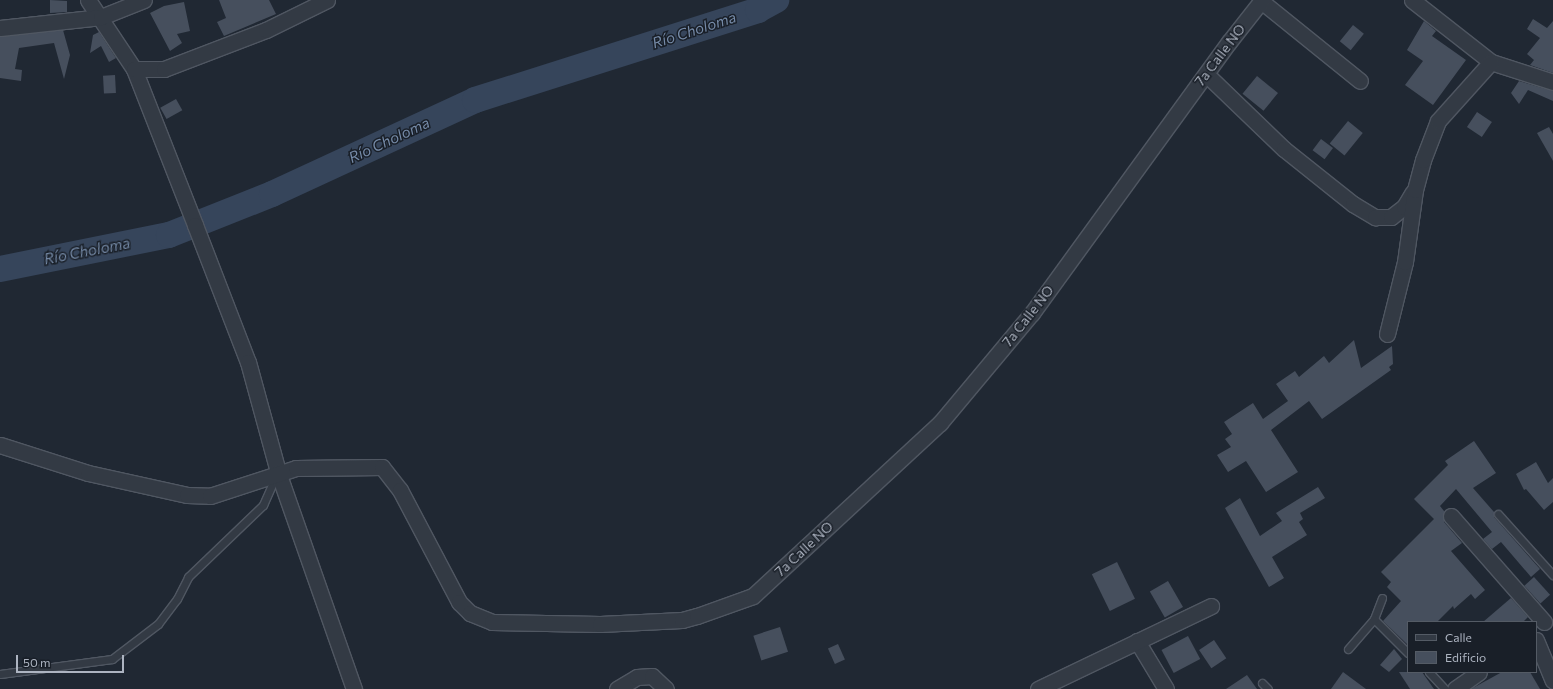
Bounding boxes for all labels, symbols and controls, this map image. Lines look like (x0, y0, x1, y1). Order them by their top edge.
water label: Río Choloma (650, 8, 738, 52)
street label: 7a Calle NO (1191, 21, 1249, 89)
water label: Río Choloma (346, 113, 432, 167)
water label: Río Choloma (42, 234, 132, 268)
street label: 7a Calle NO (999, 282, 1057, 350)
street label: 7a Calle NO (771, 518, 837, 580)
legend (1407, 621, 1537, 673)
text: Calle (1445, 630, 1472, 644)
scale bar (18, 647, 126, 673)
text: Edificio (1445, 650, 1486, 664)
text: 50 m (23, 655, 51, 669)

